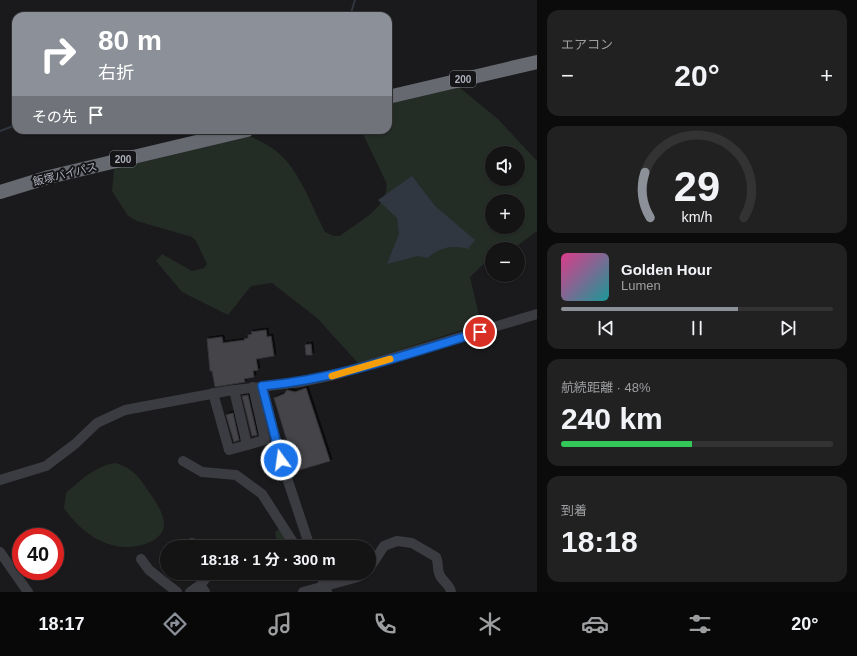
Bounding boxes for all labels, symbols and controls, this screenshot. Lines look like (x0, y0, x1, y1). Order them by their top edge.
text: 80 m (98, 25, 162, 56)
icon: right (32, 28, 84, 80)
text: エアコン (561, 37, 613, 52)
text: 20° (674, 59, 720, 92)
text: 右折 (98, 63, 134, 83)
text: − (561, 63, 574, 88)
text: + (820, 63, 833, 88)
road number: 200 (450, 71, 476, 87)
icon: arrive (85, 104, 107, 126)
text: その先 (32, 108, 77, 125)
map controls (485, 146, 525, 282)
button: sound (485, 146, 525, 186)
road number: 200 (110, 151, 136, 167)
street label: 飯塚バイパス (32, 160, 98, 188)
text: 29 (674, 162, 720, 209)
button: + (485, 194, 525, 234)
text: km/h (682, 208, 713, 224)
button: − (485, 242, 525, 282)
text: Golden Hour (621, 261, 712, 278)
text: Lumen (621, 278, 661, 293)
pin (463, 315, 497, 349)
icon: previous (595, 317, 617, 339)
icon: pause (686, 317, 708, 339)
icon: next (777, 317, 799, 339)
icon: arrive (469, 321, 491, 343)
text: 航続距離 · 48% (561, 380, 651, 395)
text: 240 km (561, 402, 663, 435)
position arrow (260, 439, 302, 481)
text: 到着 (561, 503, 587, 518)
text: 18:18 (561, 525, 638, 558)
speed limit sign: 40 (12, 528, 64, 580)
text: 18:18 · 1 分 · 300 m (200, 551, 336, 568)
icon: directions (161, 610, 189, 638)
icon: music (266, 610, 294, 638)
icon: phone (371, 610, 399, 638)
icon: climate (476, 610, 504, 638)
icon: car (581, 610, 609, 638)
icon: filters (686, 610, 714, 638)
text: 18:17 (38, 614, 85, 634)
text: 20° (791, 614, 818, 634)

